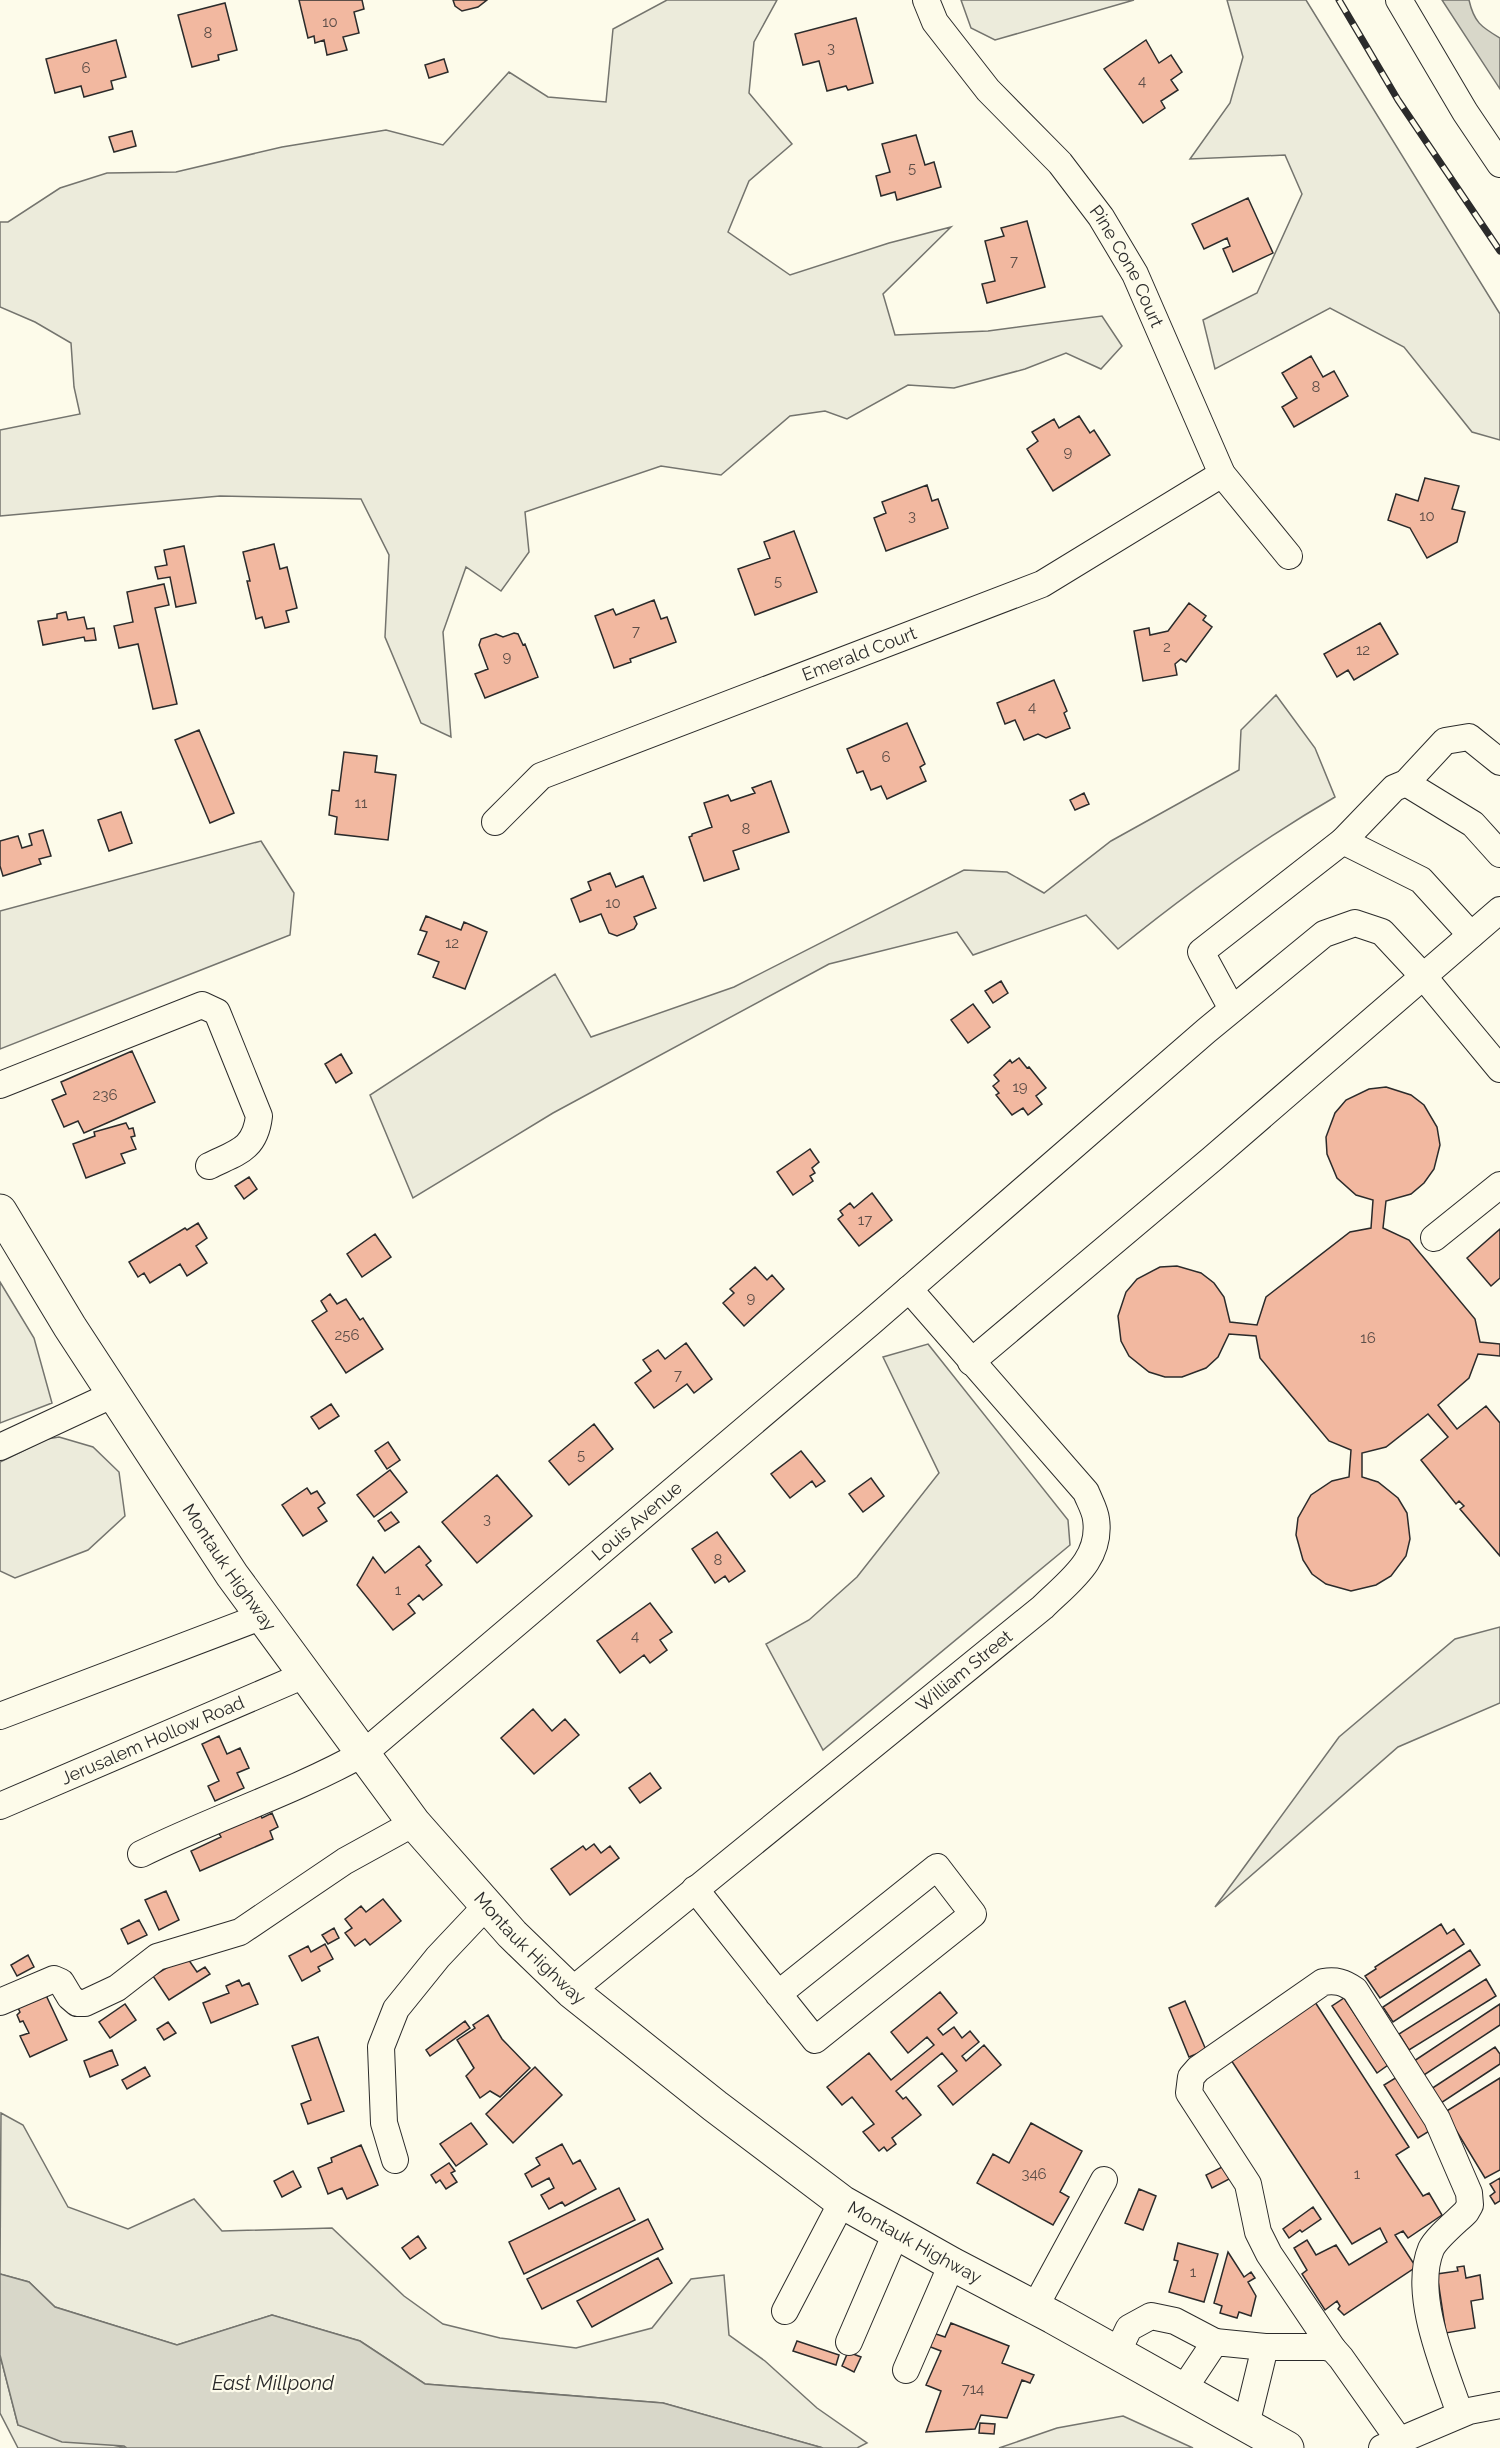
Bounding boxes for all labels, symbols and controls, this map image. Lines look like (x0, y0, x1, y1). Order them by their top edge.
house number: 10 (322, 13, 338, 31)
house number: 8 (204, 24, 213, 42)
house number: 3 (827, 39, 835, 57)
house number: 6 (81, 59, 91, 77)
house number: 4 (1138, 72, 1146, 90)
house number: 5 (908, 159, 916, 177)
street label: Pine Cone Court (1086, 201, 1168, 330)
house number: 7 (1010, 252, 1018, 270)
house number: 8 (1312, 378, 1321, 396)
house number: 9 (1064, 443, 1073, 461)
house number: 3 (908, 507, 916, 525)
house number: 10 (1419, 507, 1435, 525)
house number: 5 (774, 572, 782, 590)
house number: 7 (632, 622, 640, 640)
street label: Emerald Court (799, 622, 919, 685)
house number: 2 (1163, 638, 1171, 656)
house number: 12 (1356, 641, 1370, 659)
house number: 9 (503, 648, 512, 666)
house number: 4 (1028, 698, 1036, 716)
house number: 6 (881, 748, 891, 766)
house number: 11 (355, 794, 368, 812)
house number: 8 (742, 820, 751, 838)
house number: 10 (605, 894, 621, 912)
house number: 12 (445, 934, 459, 952)
house number: 19 (1012, 1078, 1028, 1096)
house number: 236 (93, 1086, 117, 1104)
house number: 17 (858, 1211, 872, 1229)
house number: 9 (747, 1289, 756, 1307)
house number: 256 (334, 1326, 360, 1344)
house number: 16 (1360, 1329, 1376, 1347)
house number: 7 (674, 1366, 682, 1384)
house number: 5 (577, 1446, 585, 1464)
street label: Louis Avenue (587, 1476, 686, 1565)
street label: Montauk Highway (178, 1500, 281, 1635)
house number: 3 (483, 1510, 491, 1528)
house number: 8 (714, 1551, 723, 1569)
house number: 1 (395, 1581, 402, 1599)
street label: William Street (912, 1625, 1016, 1716)
house number: 4 (631, 1627, 639, 1645)
street label: Jerusalem Hollow Road (58, 1691, 247, 1789)
street label: Montauk Highway (470, 1888, 590, 2009)
house number: 346 (1021, 2165, 1047, 2183)
house number: 1 (1354, 2165, 1361, 2183)
street label: Montauk Highway (844, 2196, 985, 2288)
house number: 1 (1190, 2263, 1197, 2281)
water label: East Millpond (212, 2371, 335, 2395)
house number: 714 (962, 2380, 984, 2398)

